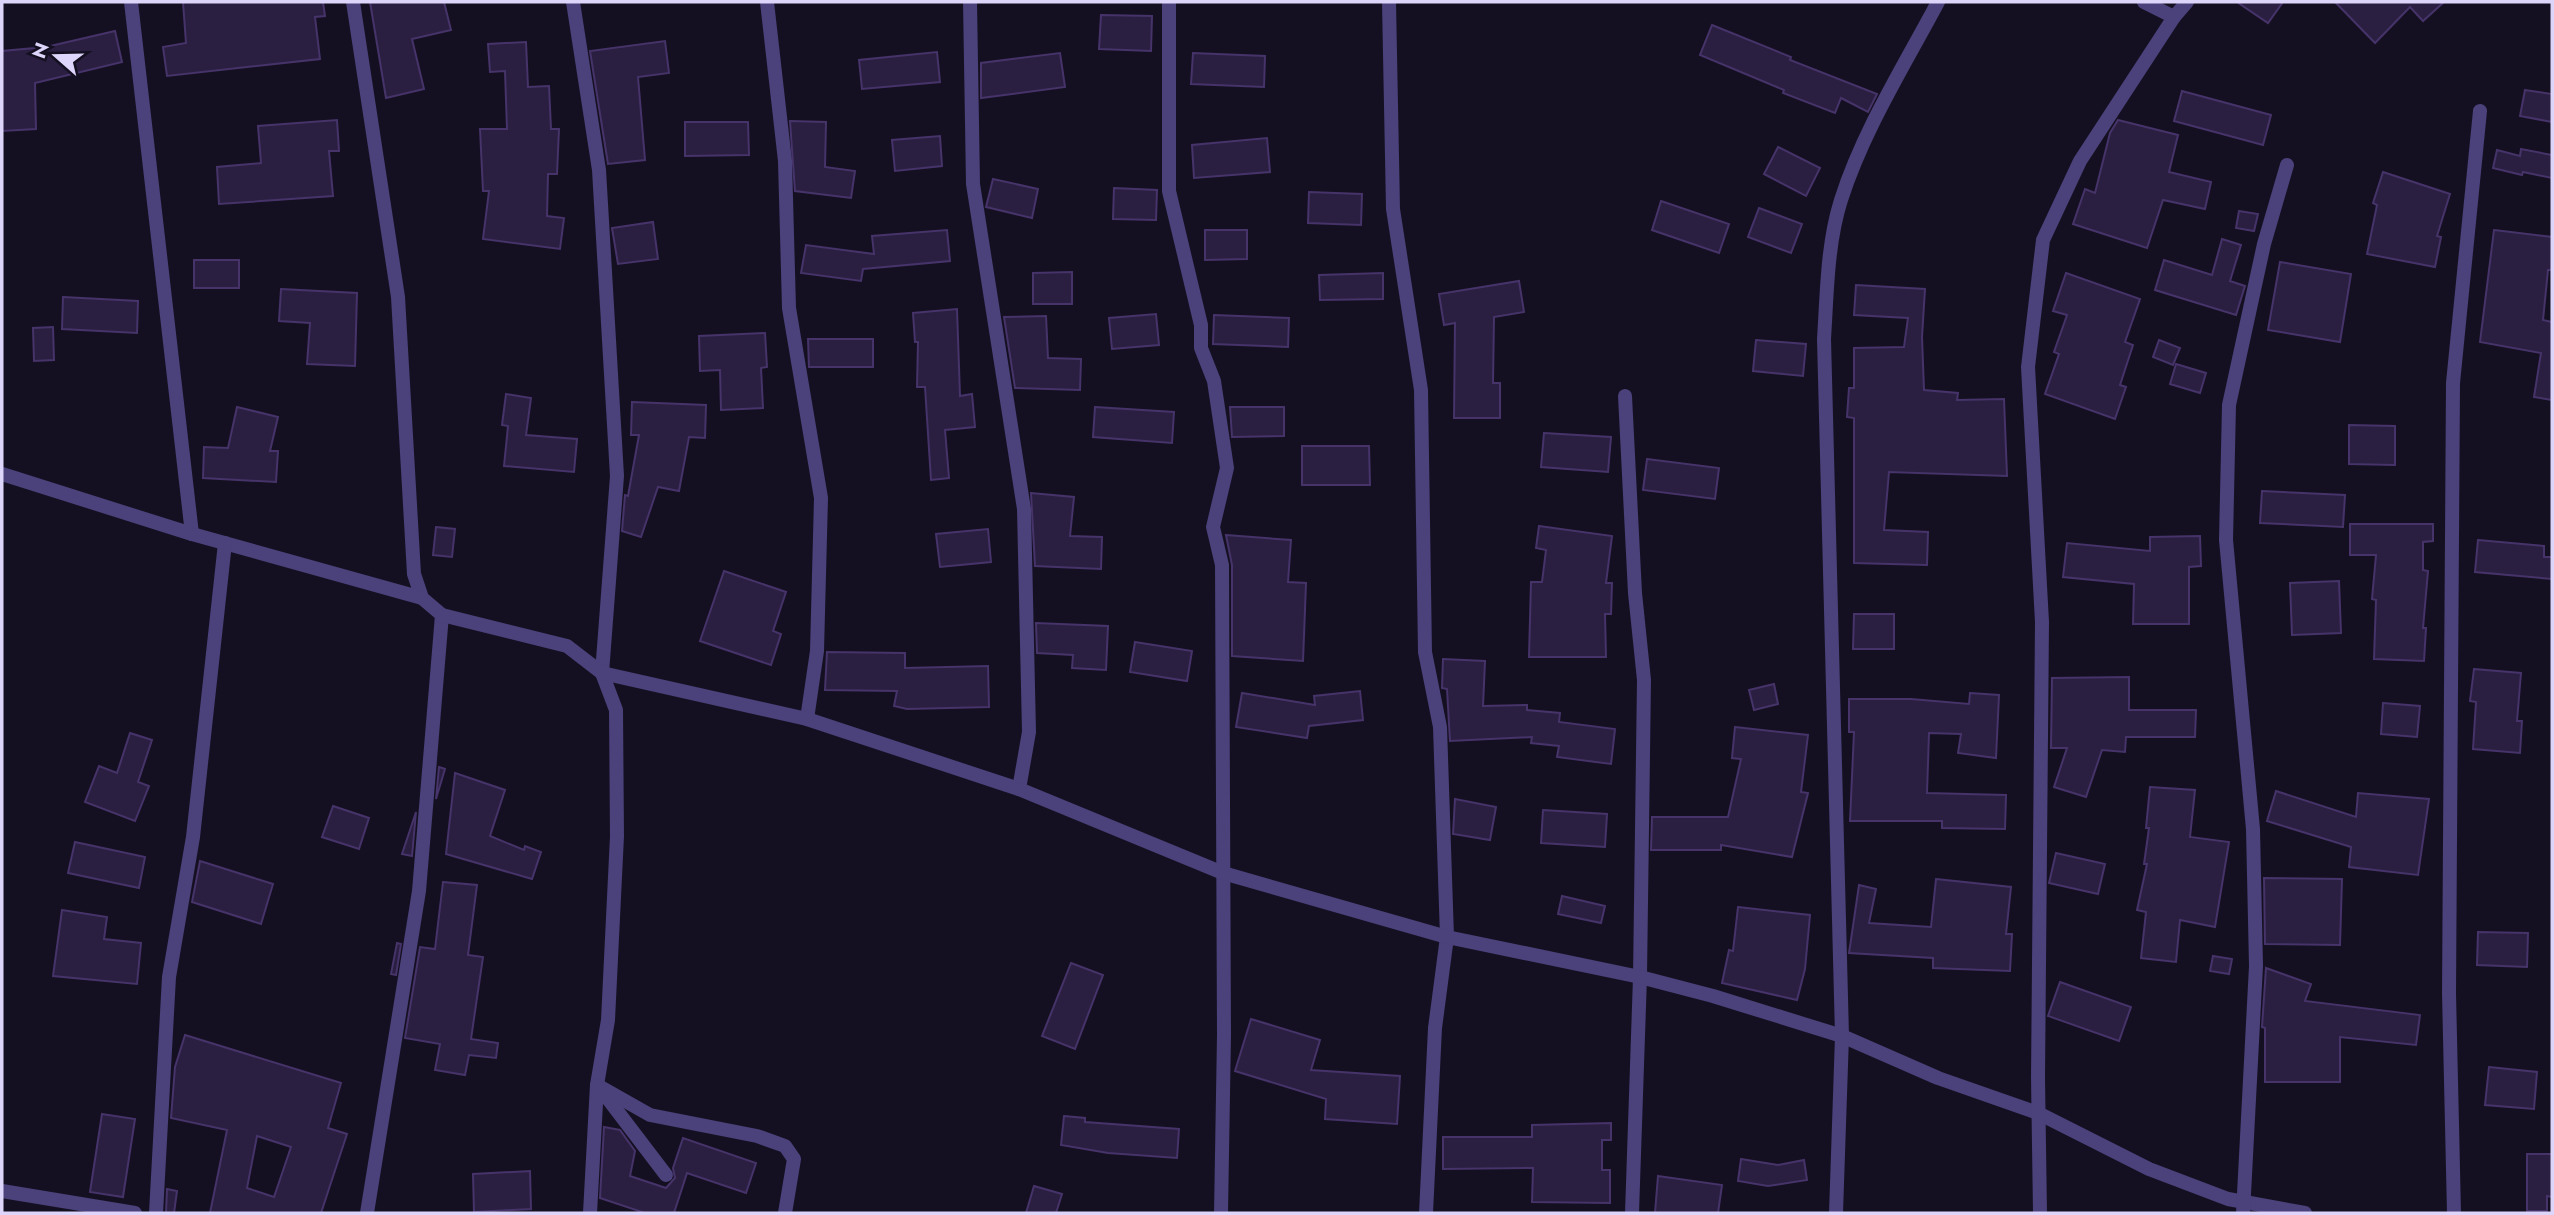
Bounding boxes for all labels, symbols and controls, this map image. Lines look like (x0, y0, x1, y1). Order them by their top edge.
north arrow (21, 21, 91, 91)
text: N (25, 39, 56, 62)

